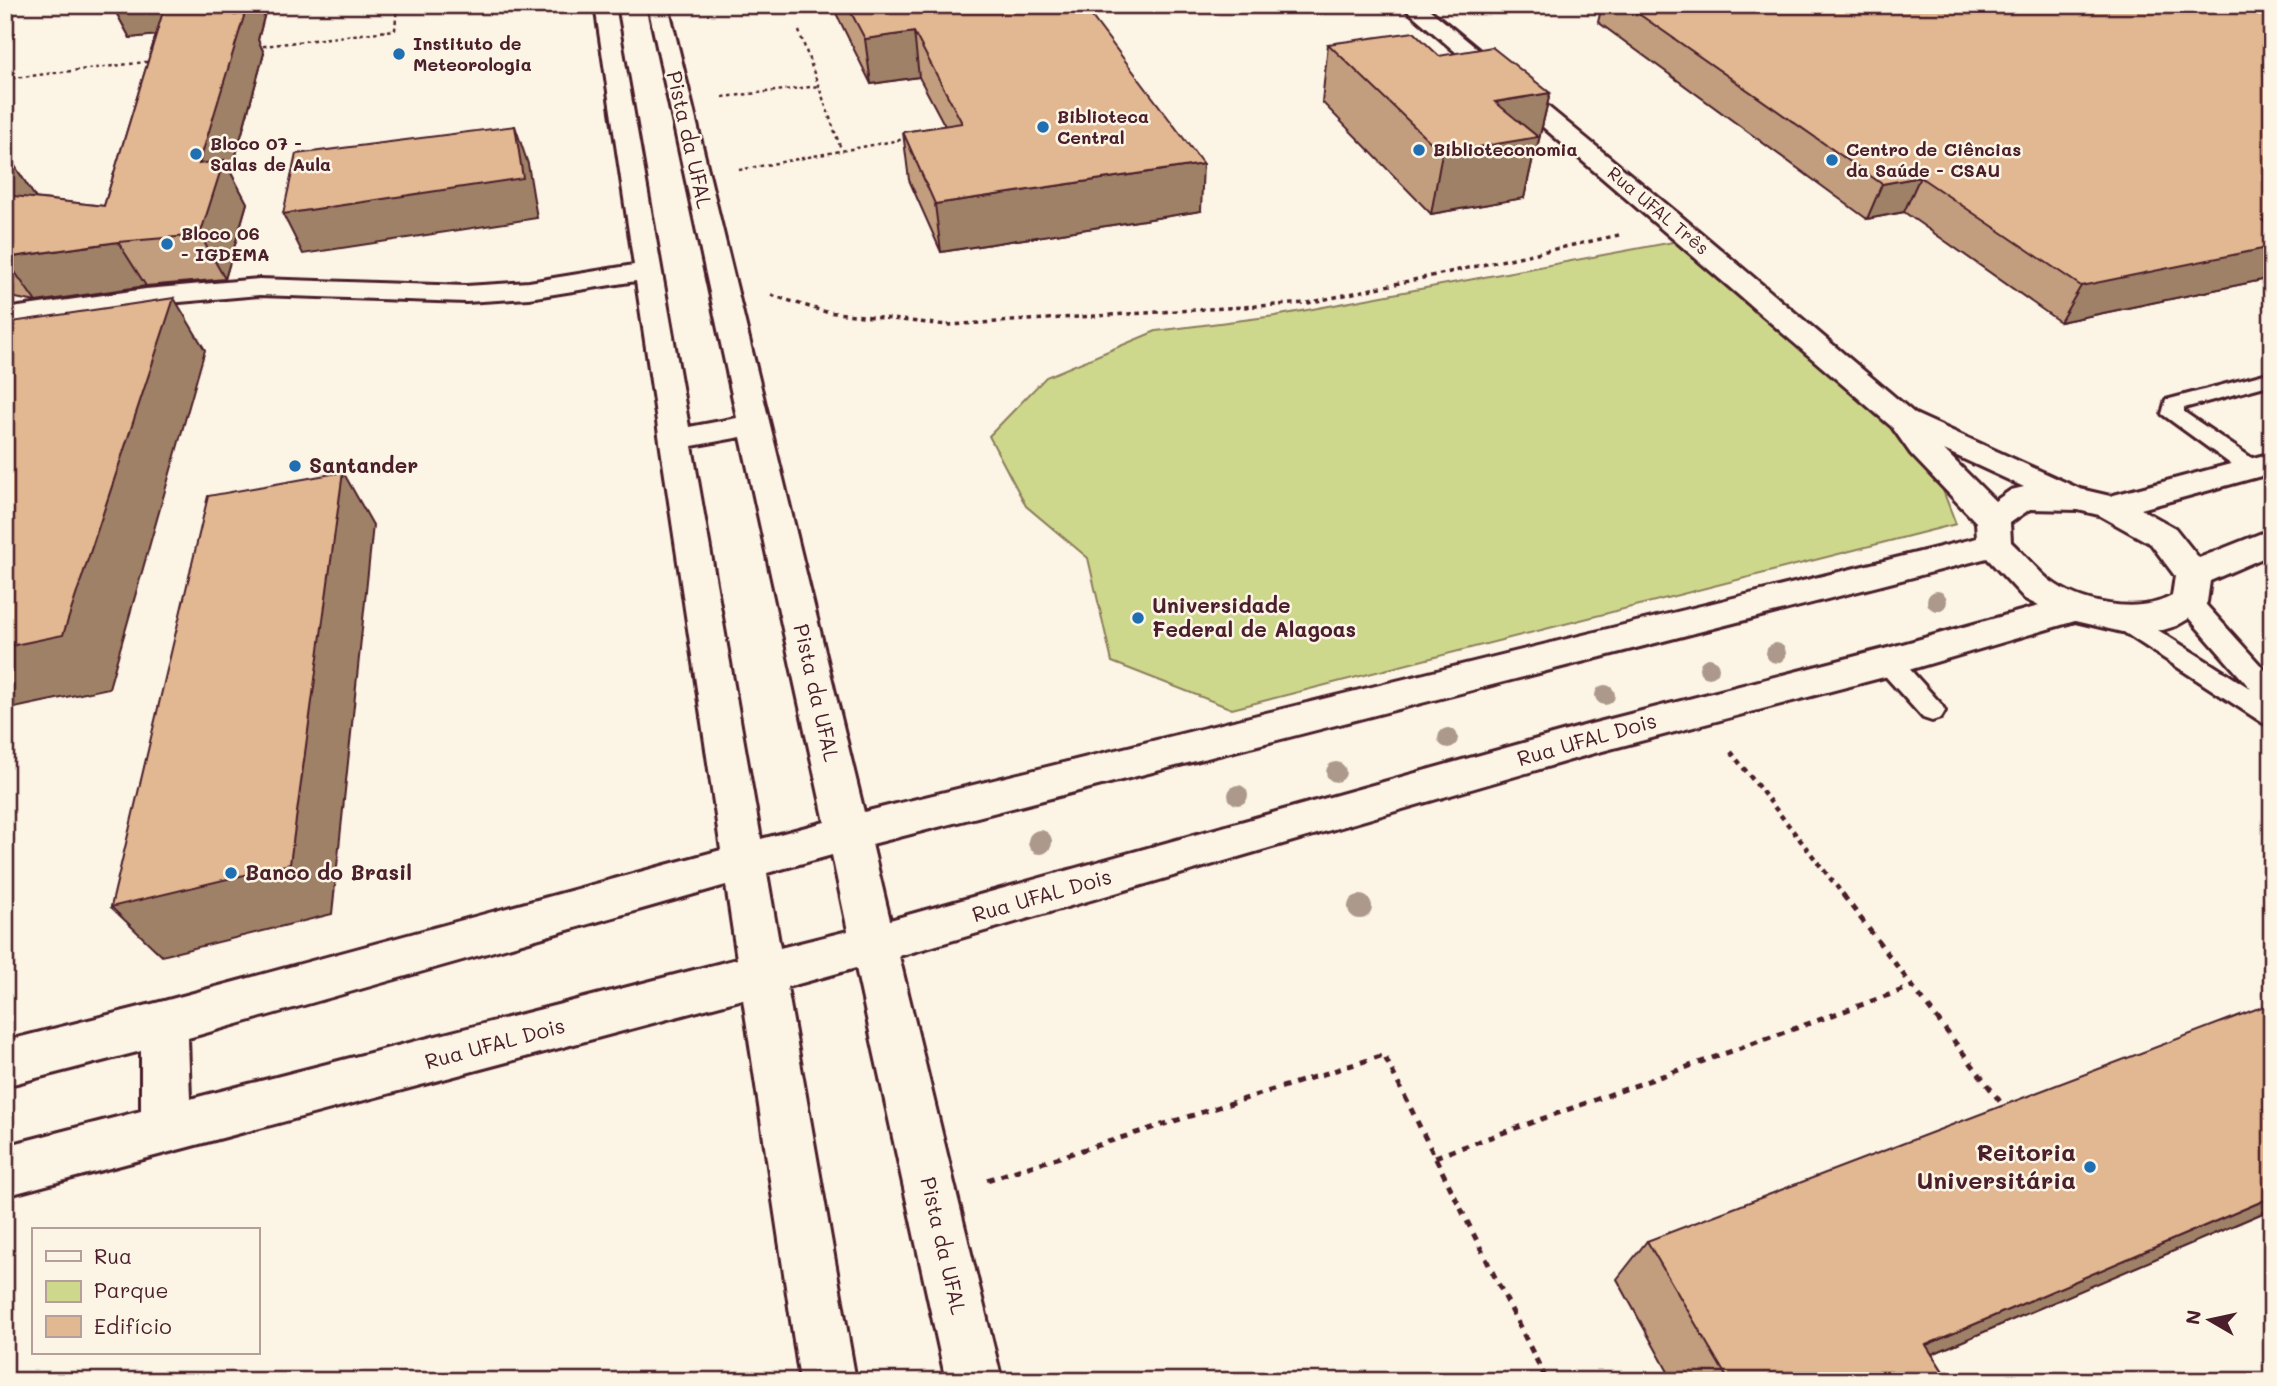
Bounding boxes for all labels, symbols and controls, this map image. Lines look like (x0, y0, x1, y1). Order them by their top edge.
place label: Instituto de Meteorologia (413, 31, 532, 76)
marker: Instituto de Meteorologia (391, 46, 407, 62)
street label: Pista da UFAL (661, 68, 719, 211)
place label: Biblioteca Central (1057, 104, 1149, 149)
marker: Biblioteca Central (1035, 119, 1051, 135)
place label: Bloco 07 - Salas de Aula (210, 131, 331, 176)
place label: Biblioteconomia (1433, 137, 1578, 161)
place label: Centro de Ciências da Saúde - CSAU (1846, 137, 2021, 182)
marker: Biblioteconomia (1411, 142, 1427, 158)
marker: Bloco 07 - Salas de Aula (188, 146, 204, 162)
marker: Centro de Ciências da Saúde - CSAU (1824, 152, 1840, 168)
street label: Rua UFAL Três (1603, 161, 1714, 260)
place label: Bloco 06 - IGDEMA (181, 221, 270, 266)
marker: Bloco 06 - IGDEMA (159, 236, 175, 252)
place label: Santander (309, 451, 418, 478)
marker: Santander (287, 458, 303, 474)
place label: Universidade Federal de Alagoas (1152, 591, 1356, 642)
marker: Universidade Federal de Alagoas (1130, 610, 1146, 626)
street label: Pista da UFAL (788, 621, 846, 764)
street label: Rua UFAL Dois (1514, 706, 1660, 771)
place label: Banco do Brasil (245, 858, 412, 885)
street label: Rua UFAL Dois (969, 862, 1115, 927)
marker: Banco do Brasil (223, 865, 239, 881)
street label: Rua UFAL Dois (422, 1011, 568, 1074)
place label: Reitoria Universitária (1916, 1136, 2076, 1195)
marker: Reitoria Universitária (2082, 1159, 2098, 1175)
street label: Pista da UFAL (915, 1174, 973, 1317)
legend (32, 1228, 259, 1354)
text: Rua (94, 1242, 132, 1269)
text: Parque (94, 1276, 168, 1303)
north arrow (2176, 1284, 2246, 1354)
text: N (2179, 1308, 2206, 1326)
text: Edifício (94, 1312, 172, 1339)

